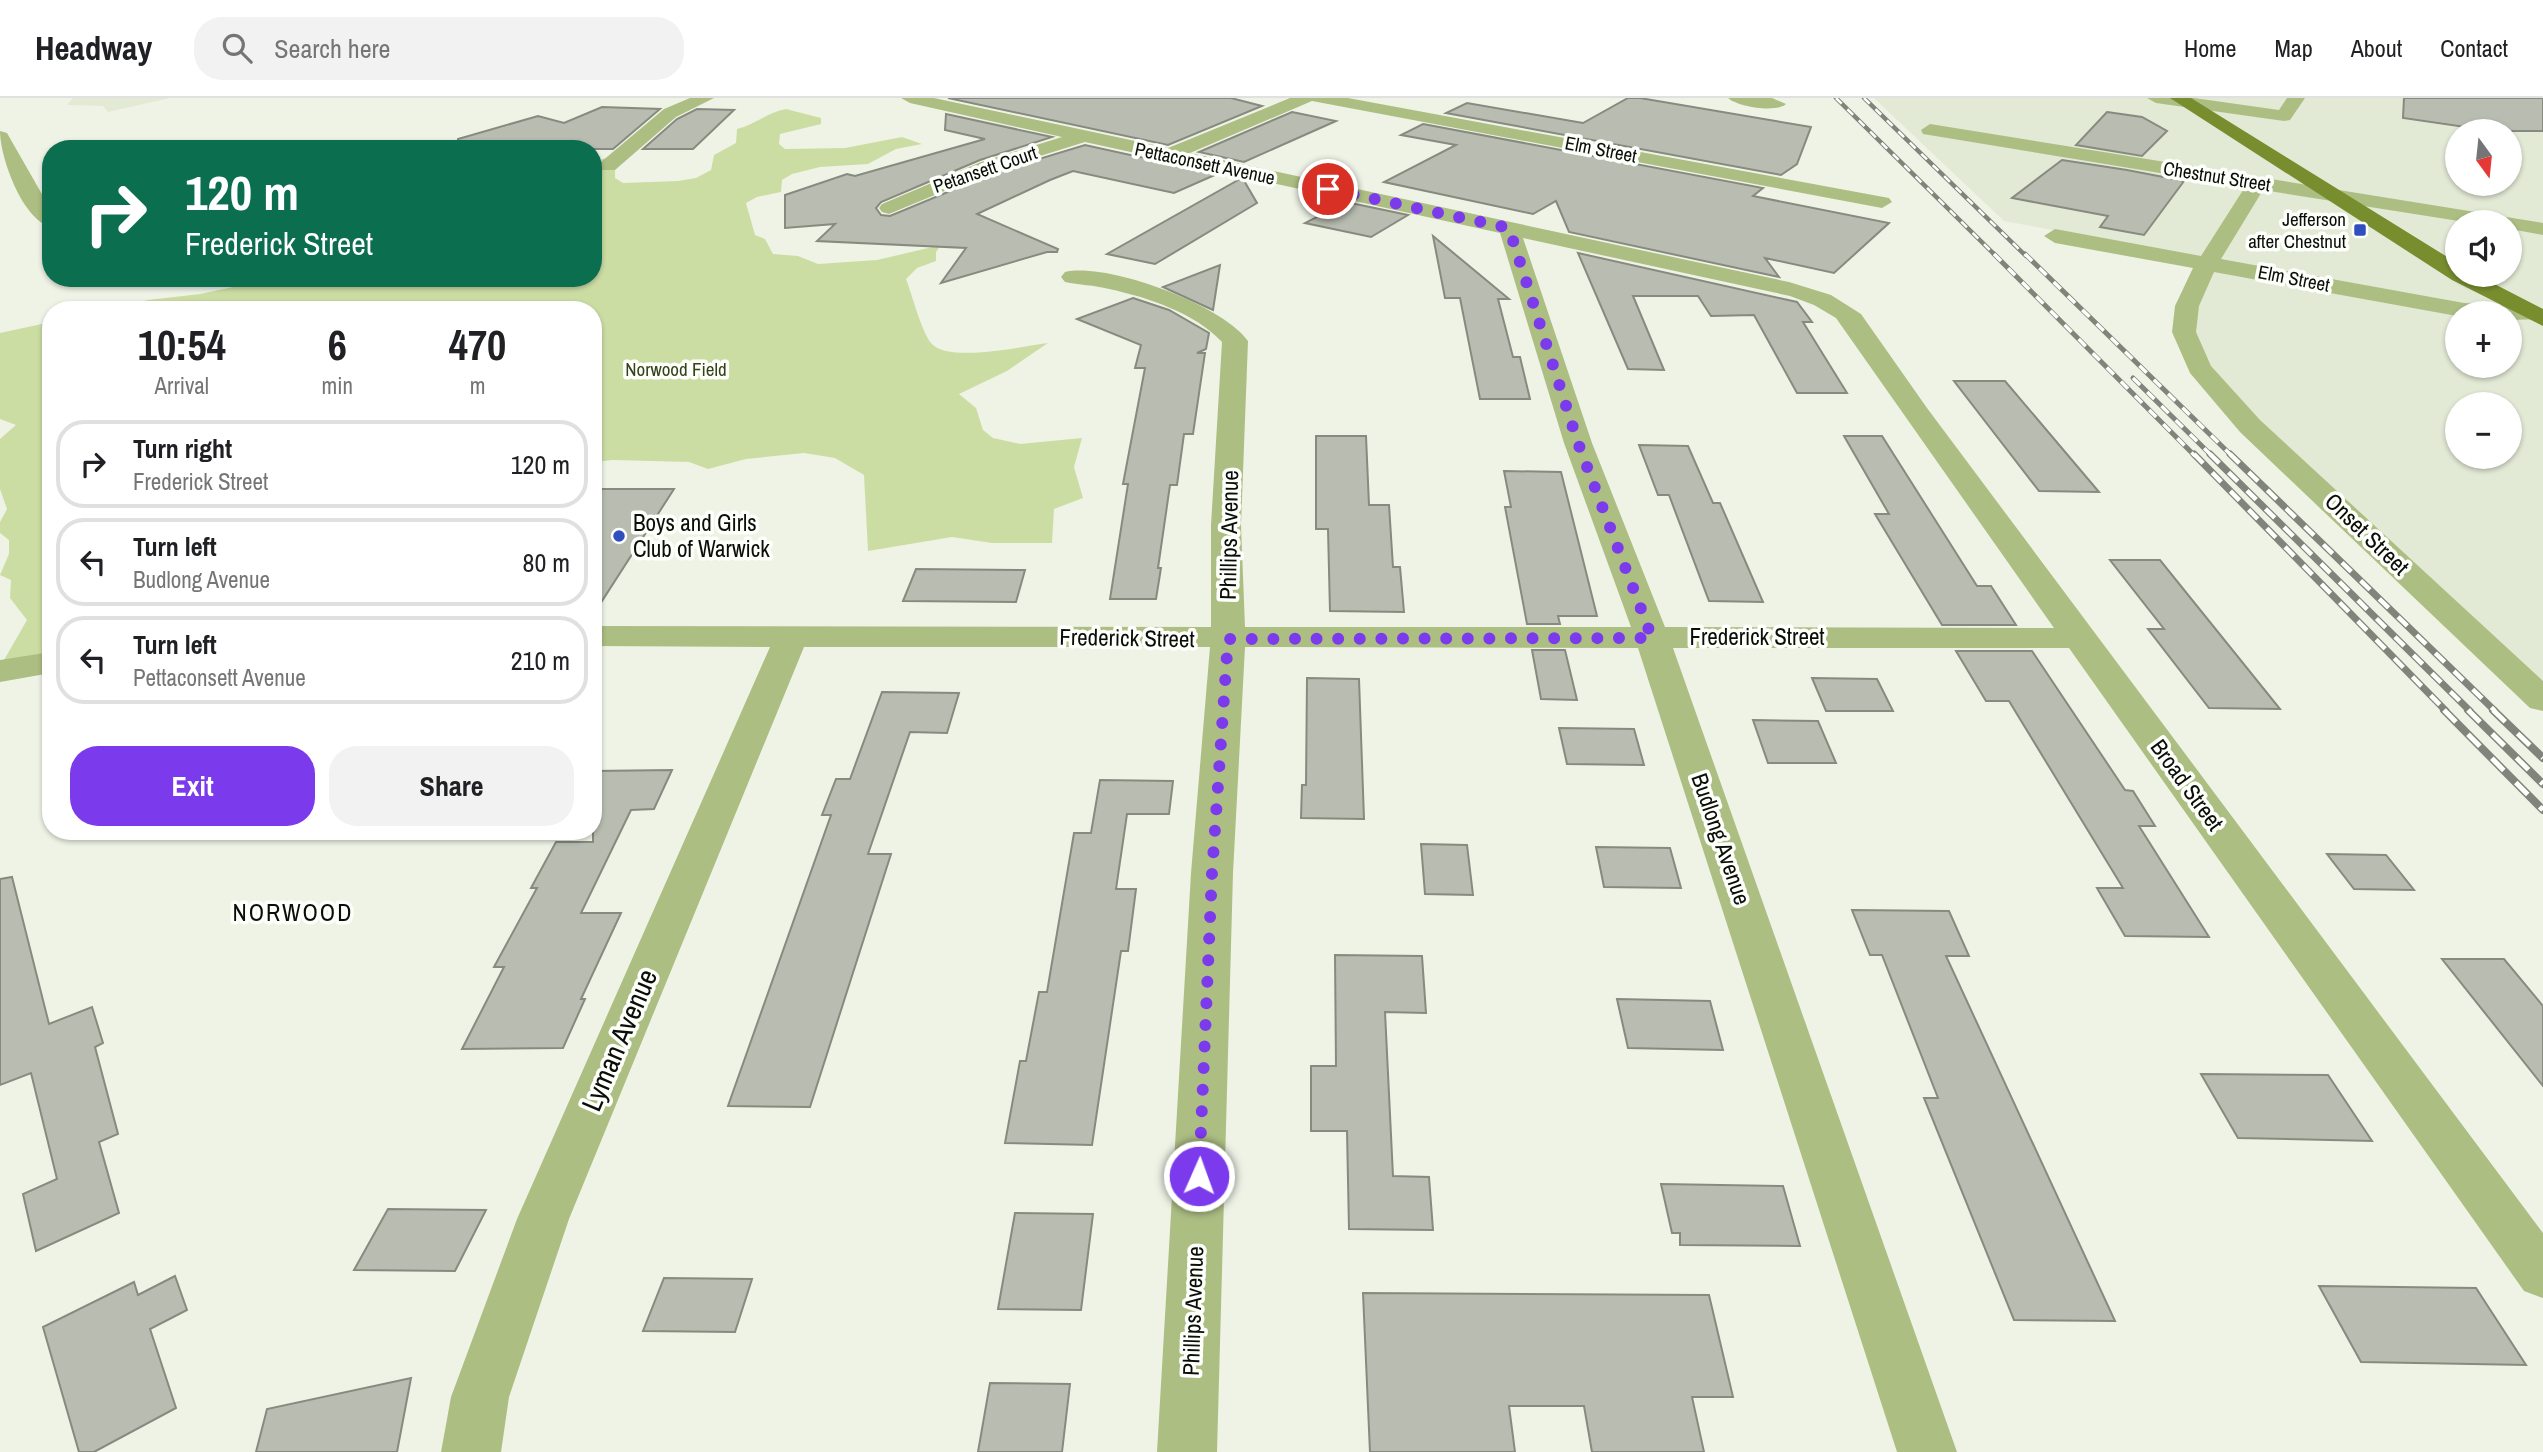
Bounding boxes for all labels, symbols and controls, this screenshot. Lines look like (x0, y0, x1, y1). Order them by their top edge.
search box (194, 17, 684, 80)
text: Headway (35, 26, 152, 70)
icon: search (218, 29, 256, 67)
text: Search here (274, 31, 390, 66)
text: Home (2184, 32, 2236, 64)
text: Map (2274, 32, 2313, 64)
text: About (2351, 32, 2402, 64)
text: Contact (2440, 32, 2508, 64)
north arrow (2445, 119, 2522, 196)
map controls (2445, 119, 2522, 469)
street label: Elm Street (1563, 129, 1640, 169)
street label: Pettaconsett Avenue (1133, 135, 1277, 191)
street label: Petansett Court (930, 139, 1041, 199)
street label: Chestnut Street (2162, 155, 2273, 197)
text: 120 m (185, 159, 299, 225)
pin (1298, 159, 1358, 219)
icon: right (70, 168, 161, 259)
icon: arrive (1309, 170, 1347, 208)
place label: Jefferson after Chestnut (2248, 206, 2347, 254)
button: sound (2445, 210, 2522, 287)
text: Frederick Street (185, 222, 373, 265)
marker: Jefferson after Chestnut (2352, 222, 2368, 238)
street label: Elm Street (2256, 258, 2333, 298)
button: + (2445, 301, 2522, 378)
text: 10:54 (138, 317, 226, 373)
text: 6 (328, 317, 347, 373)
text: 470 (449, 317, 506, 373)
park label: Norwood Field (625, 356, 727, 382)
text: Arrival (155, 370, 209, 401)
text: min (322, 370, 353, 401)
text: m (470, 370, 485, 401)
button: − (2445, 392, 2522, 469)
text: Turn right (133, 431, 232, 466)
icon: right (74, 445, 112, 483)
text: 120 m (511, 447, 570, 482)
text: Frederick Street (133, 466, 268, 497)
street label: Phillips Avenue (1212, 470, 1245, 600)
street label: Onset Street (2318, 486, 2416, 582)
place label: Boys and Girls Club of Warwick (633, 507, 770, 564)
marker: Boys and Girls Club of Warwick (611, 528, 627, 544)
text: Turn left (133, 529, 217, 564)
icon: left (74, 543, 112, 581)
text: 80 m (523, 545, 570, 580)
text: Budlong Avenue (133, 564, 270, 595)
street label: Frederick Street (1059, 621, 1195, 654)
street label: Frederick Street (1689, 621, 1825, 652)
text: Turn left (133, 627, 217, 662)
icon: left (74, 641, 112, 679)
text: 210 m (511, 643, 570, 678)
text: Pettaconsett Avenue (133, 662, 306, 693)
street label: Broad Street (2144, 733, 2231, 837)
button: Exit (70, 746, 315, 826)
button: Share (329, 746, 574, 826)
street label: Budlong Avenue (1685, 769, 1758, 909)
district label: NORWOOD (233, 896, 353, 928)
street label: Lyman Avenue (572, 963, 666, 1117)
position arrow (1162, 1139, 1236, 1213)
street label: Phillips Avenue (1175, 1246, 1210, 1376)

